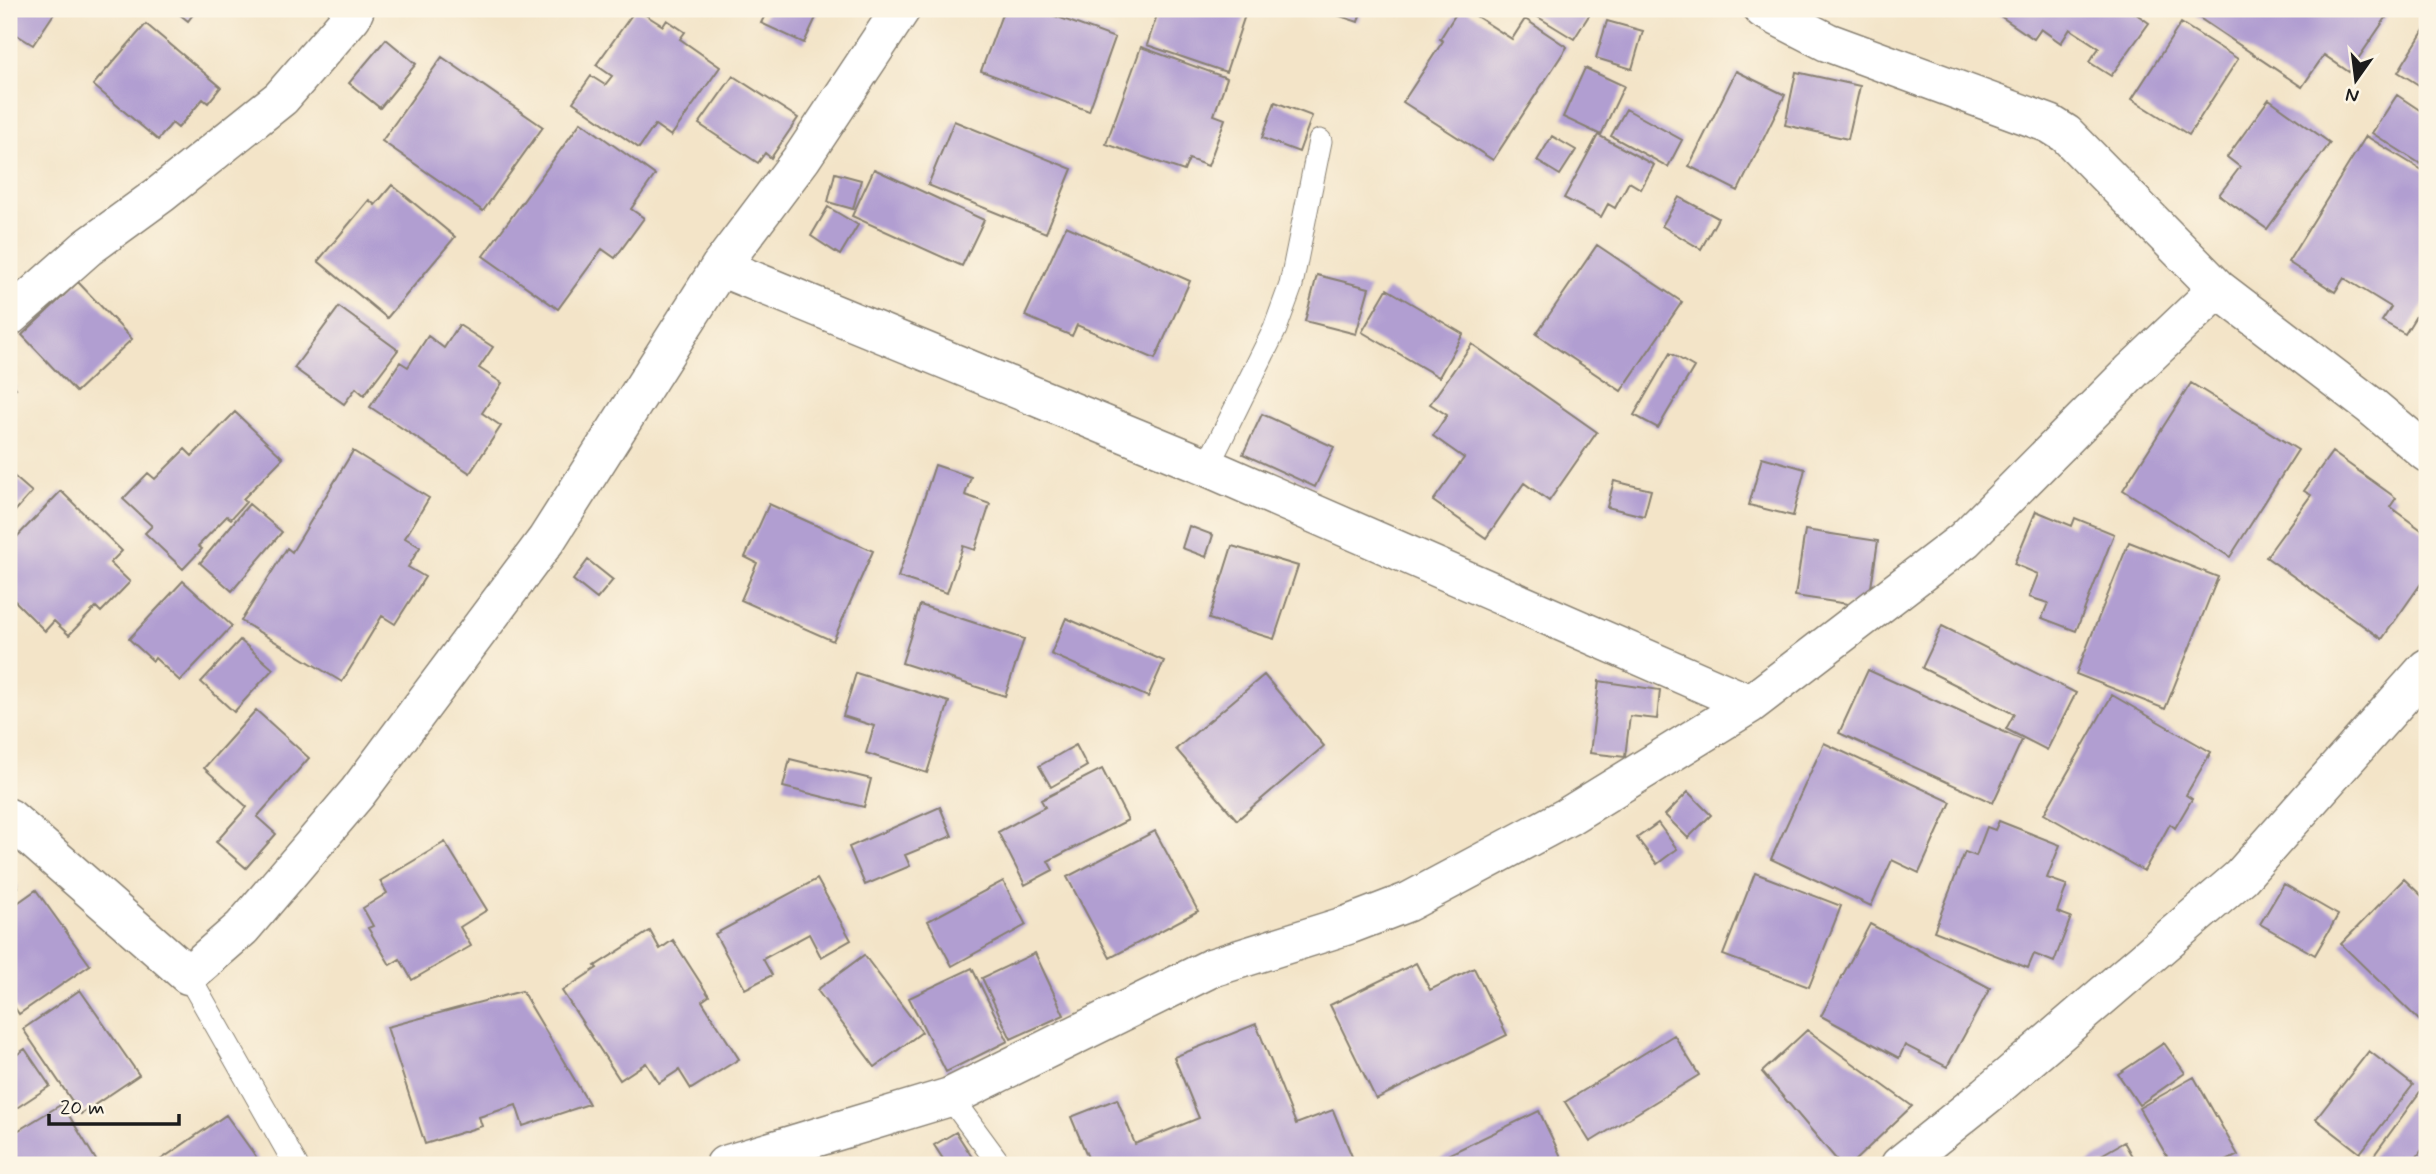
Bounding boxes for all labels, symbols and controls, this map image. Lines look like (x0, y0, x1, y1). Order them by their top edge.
north arrow (2320, 46, 2390, 116)
text: N (2343, 81, 2361, 109)
scale bar (49, 1083, 178, 1127)
text: 20 m (60, 1094, 105, 1122)

